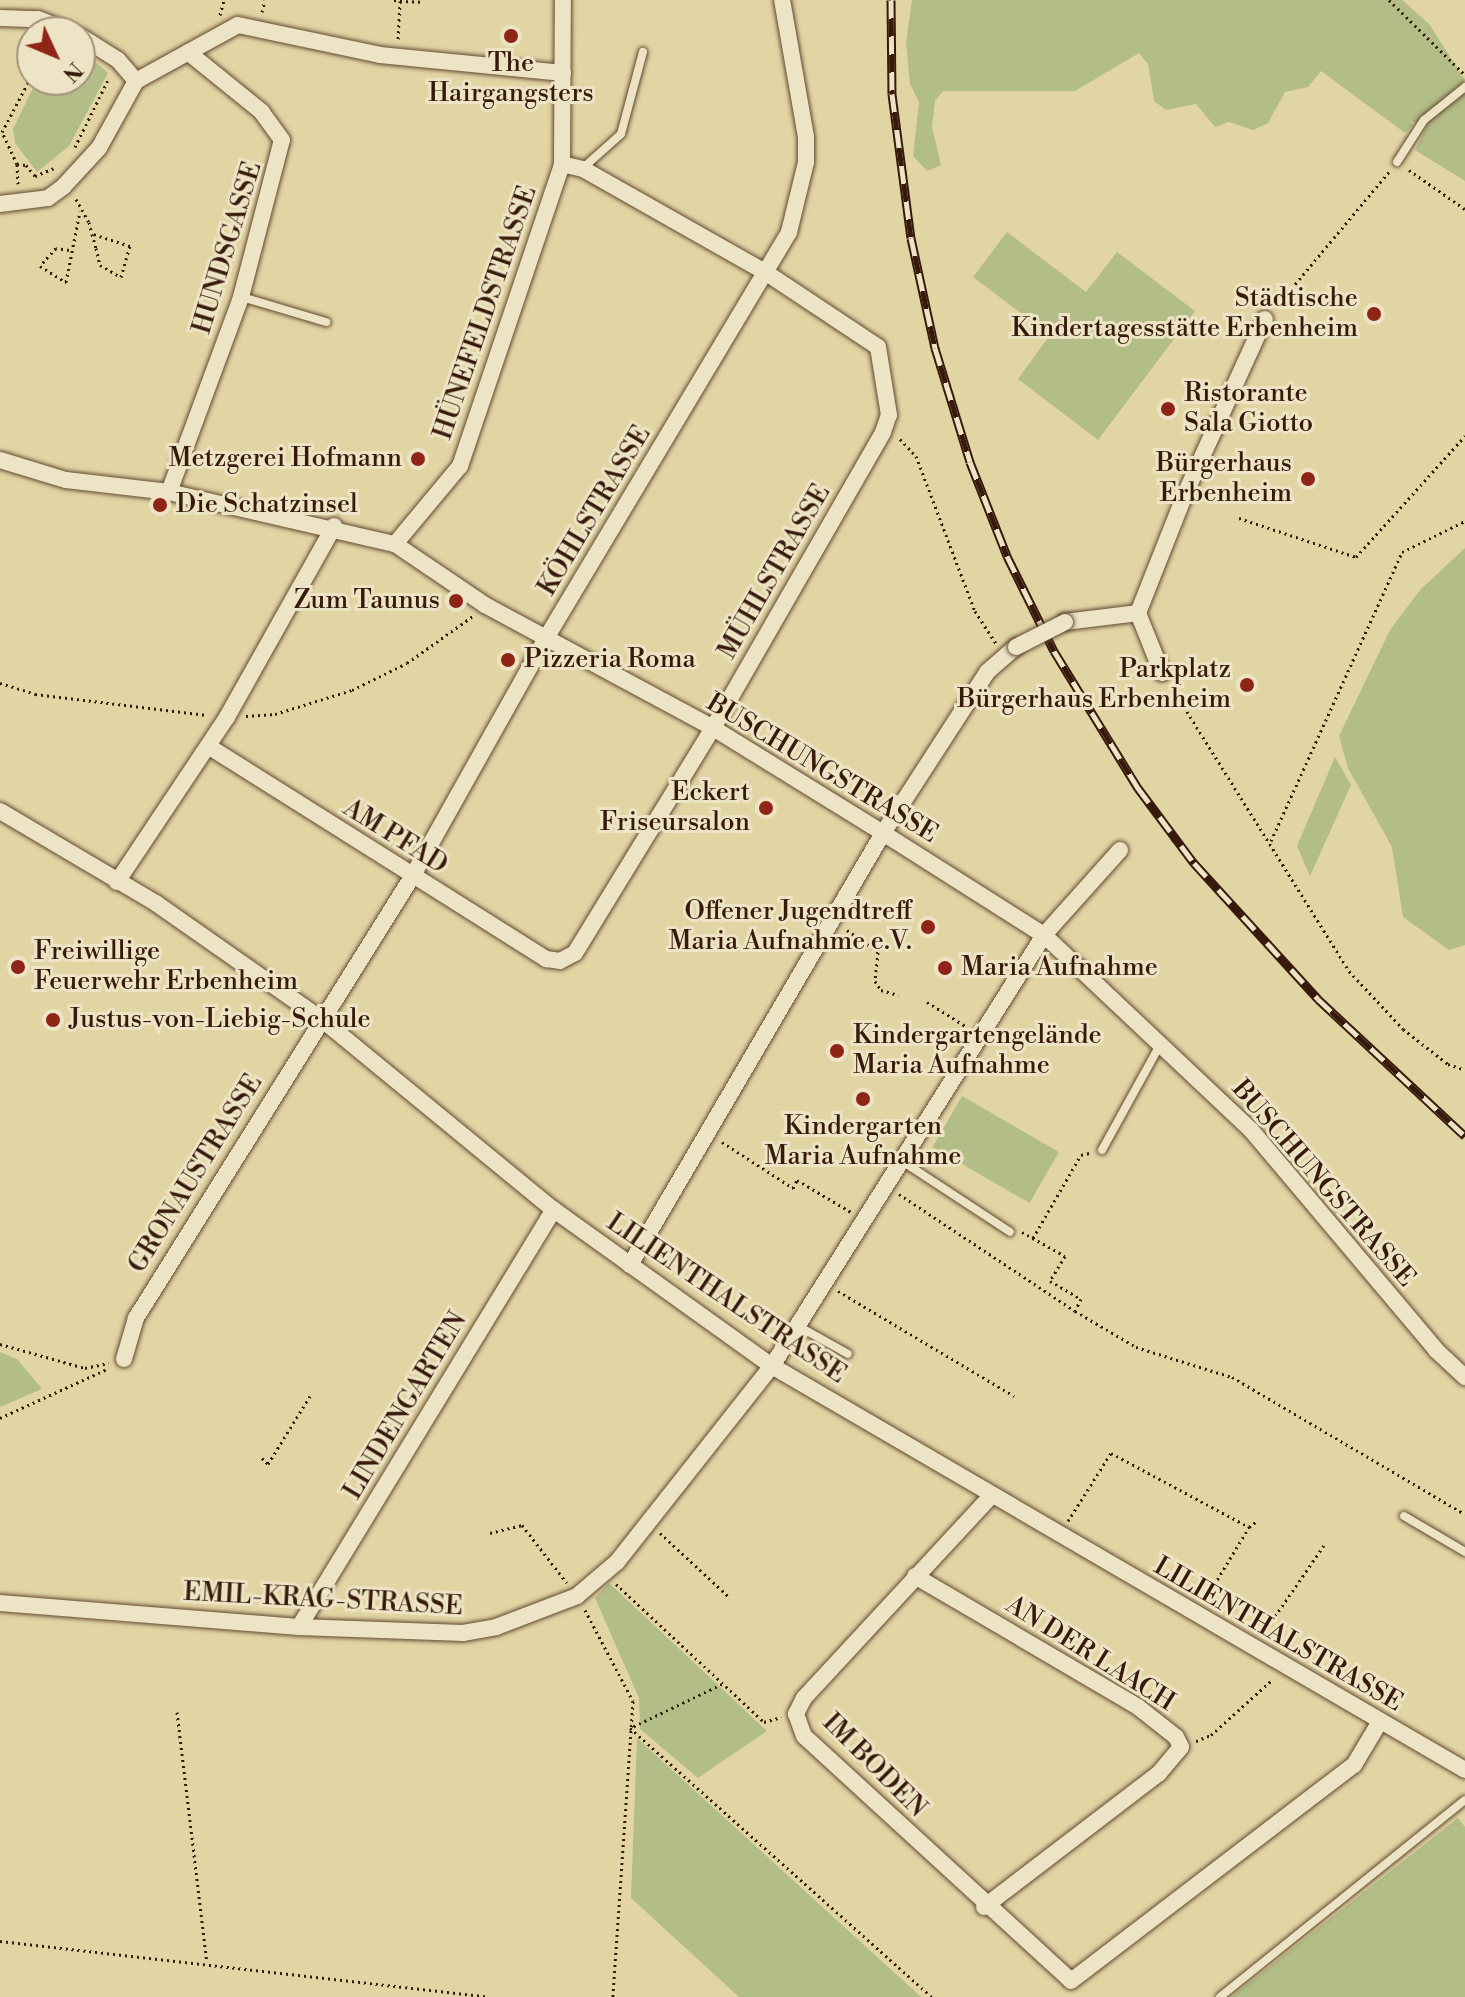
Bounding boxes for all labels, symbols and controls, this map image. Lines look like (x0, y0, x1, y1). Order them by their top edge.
north arrow (16, 16, 96, 96)
marker: The Hairgangsters (502, 27, 520, 45)
place label: The Hairgangsters (428, 48, 594, 110)
text: N (56, 56, 88, 87)
street label: HUNDSGASSE (187, 158, 269, 338)
street label: HÜNEFELDSTRASSE (428, 182, 544, 444)
place label: Städtische Kindertagesstätte Erbenheim (1011, 283, 1358, 344)
marker: Städtische Kindertagesstätte Erbenheim (1365, 305, 1383, 323)
place label: Ristorante Sala Giotto (1184, 378, 1313, 440)
marker: Ristorante Sala Giotto (1159, 400, 1177, 418)
street label: KÖHLSTRASSE (532, 420, 658, 602)
place label: Metzgerei Hofmann (168, 443, 402, 475)
place label: Bürgerhaus Erbenheim (1156, 448, 1292, 510)
marker: Metzgerei Hofmann (409, 450, 427, 468)
marker: Bürgerhaus Erbenheim (1299, 470, 1317, 488)
street label: MÜHLSTRASSE (712, 479, 838, 665)
place label: Die Schatzinsel (176, 489, 358, 521)
marker: Die Schatzinsel (151, 496, 169, 514)
place label: Zum Taunus (294, 585, 440, 617)
marker: Zum Taunus (447, 592, 465, 610)
place label: Pizzeria Roma (524, 644, 696, 676)
marker: Pizzeria Roma (499, 651, 517, 669)
place label: Parkplatz Bürgerhaus Erbenheim (957, 654, 1231, 716)
marker: Parkplatz Bürgerhaus Erbenheim (1238, 676, 1256, 694)
street label: BUSCHUNGSTRASSE (701, 688, 943, 850)
place label: Eckert Friseursalon (600, 777, 750, 838)
street label: AM PFAD (337, 793, 453, 881)
marker: Eckert Friseursalon (757, 799, 775, 817)
place label: Offener Jugendtreff Maria Aufnahme e.V. (669, 896, 912, 958)
marker: Offener Jugendtreff Maria Aufnahme e.V. (919, 918, 937, 936)
place label: Freiwillige Feuerwehr Erbenheim (34, 936, 298, 998)
place label: Maria Aufnahme (961, 952, 1158, 984)
marker: Freiwillige Feuerwehr Erbenheim (9, 958, 27, 976)
marker: Maria Aufnahme (936, 959, 954, 977)
place label: Justus-von-Liebig-Schule (69, 1004, 371, 1036)
marker: Justus-von-Liebig-Schule (44, 1011, 62, 1029)
place label: Kindergartengelände Maria Aufnahme (853, 1020, 1102, 1082)
marker: Kindergartengelände Maria Aufnahme (828, 1042, 846, 1060)
street label: GRONAUSTRASSE (122, 1069, 270, 1279)
street label: BUSCHUNGSTRASSE (1225, 1074, 1421, 1294)
marker: Kindergarten Maria Aufnahme (854, 1090, 872, 1108)
place label: Kindergarten Maria Aufnahme (765, 1111, 961, 1172)
street label: LILIENTHALSTRASSE (600, 1207, 852, 1391)
street label: LINDENGARTEN (338, 1307, 474, 1505)
street label: LILIENTHALSTRASSE (1148, 1551, 1408, 1719)
street label: EMIL-KRAG-STRASSE (183, 1577, 463, 1623)
street label: AN DER LAACH (1000, 1590, 1180, 1718)
street label: IM BODEN (816, 1708, 932, 1824)

